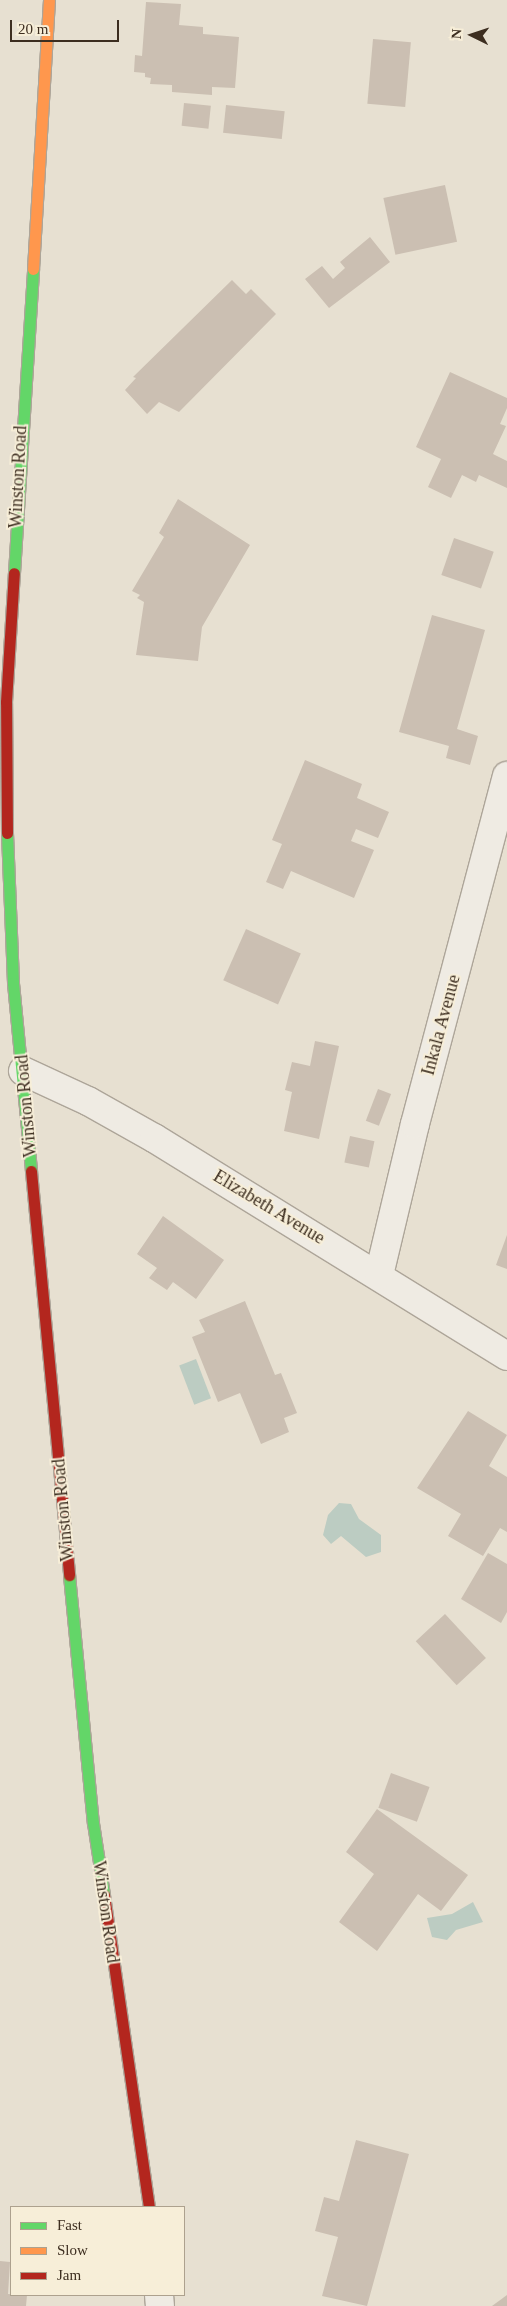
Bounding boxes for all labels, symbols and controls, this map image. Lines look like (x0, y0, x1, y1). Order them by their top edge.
scale bar (12, 10, 121, 42)
north arrow (447, 10, 497, 60)
text: 20 m (18, 21, 48, 37)
text: N (449, 28, 464, 39)
street label: Winston Road (5, 425, 31, 529)
street label: Inkala Avenue (417, 972, 465, 1078)
street label: Winston Road (11, 1054, 41, 1158)
street label: Elizabeth Avenue (209, 1165, 329, 1249)
street label: Winston Road (48, 1458, 78, 1562)
street label: Winston Road (88, 1860, 124, 1964)
legend (10, 2206, 185, 2296)
text: Fast (57, 2217, 82, 2233)
text: Slow (57, 2242, 88, 2258)
text: Jam (57, 2267, 81, 2283)

